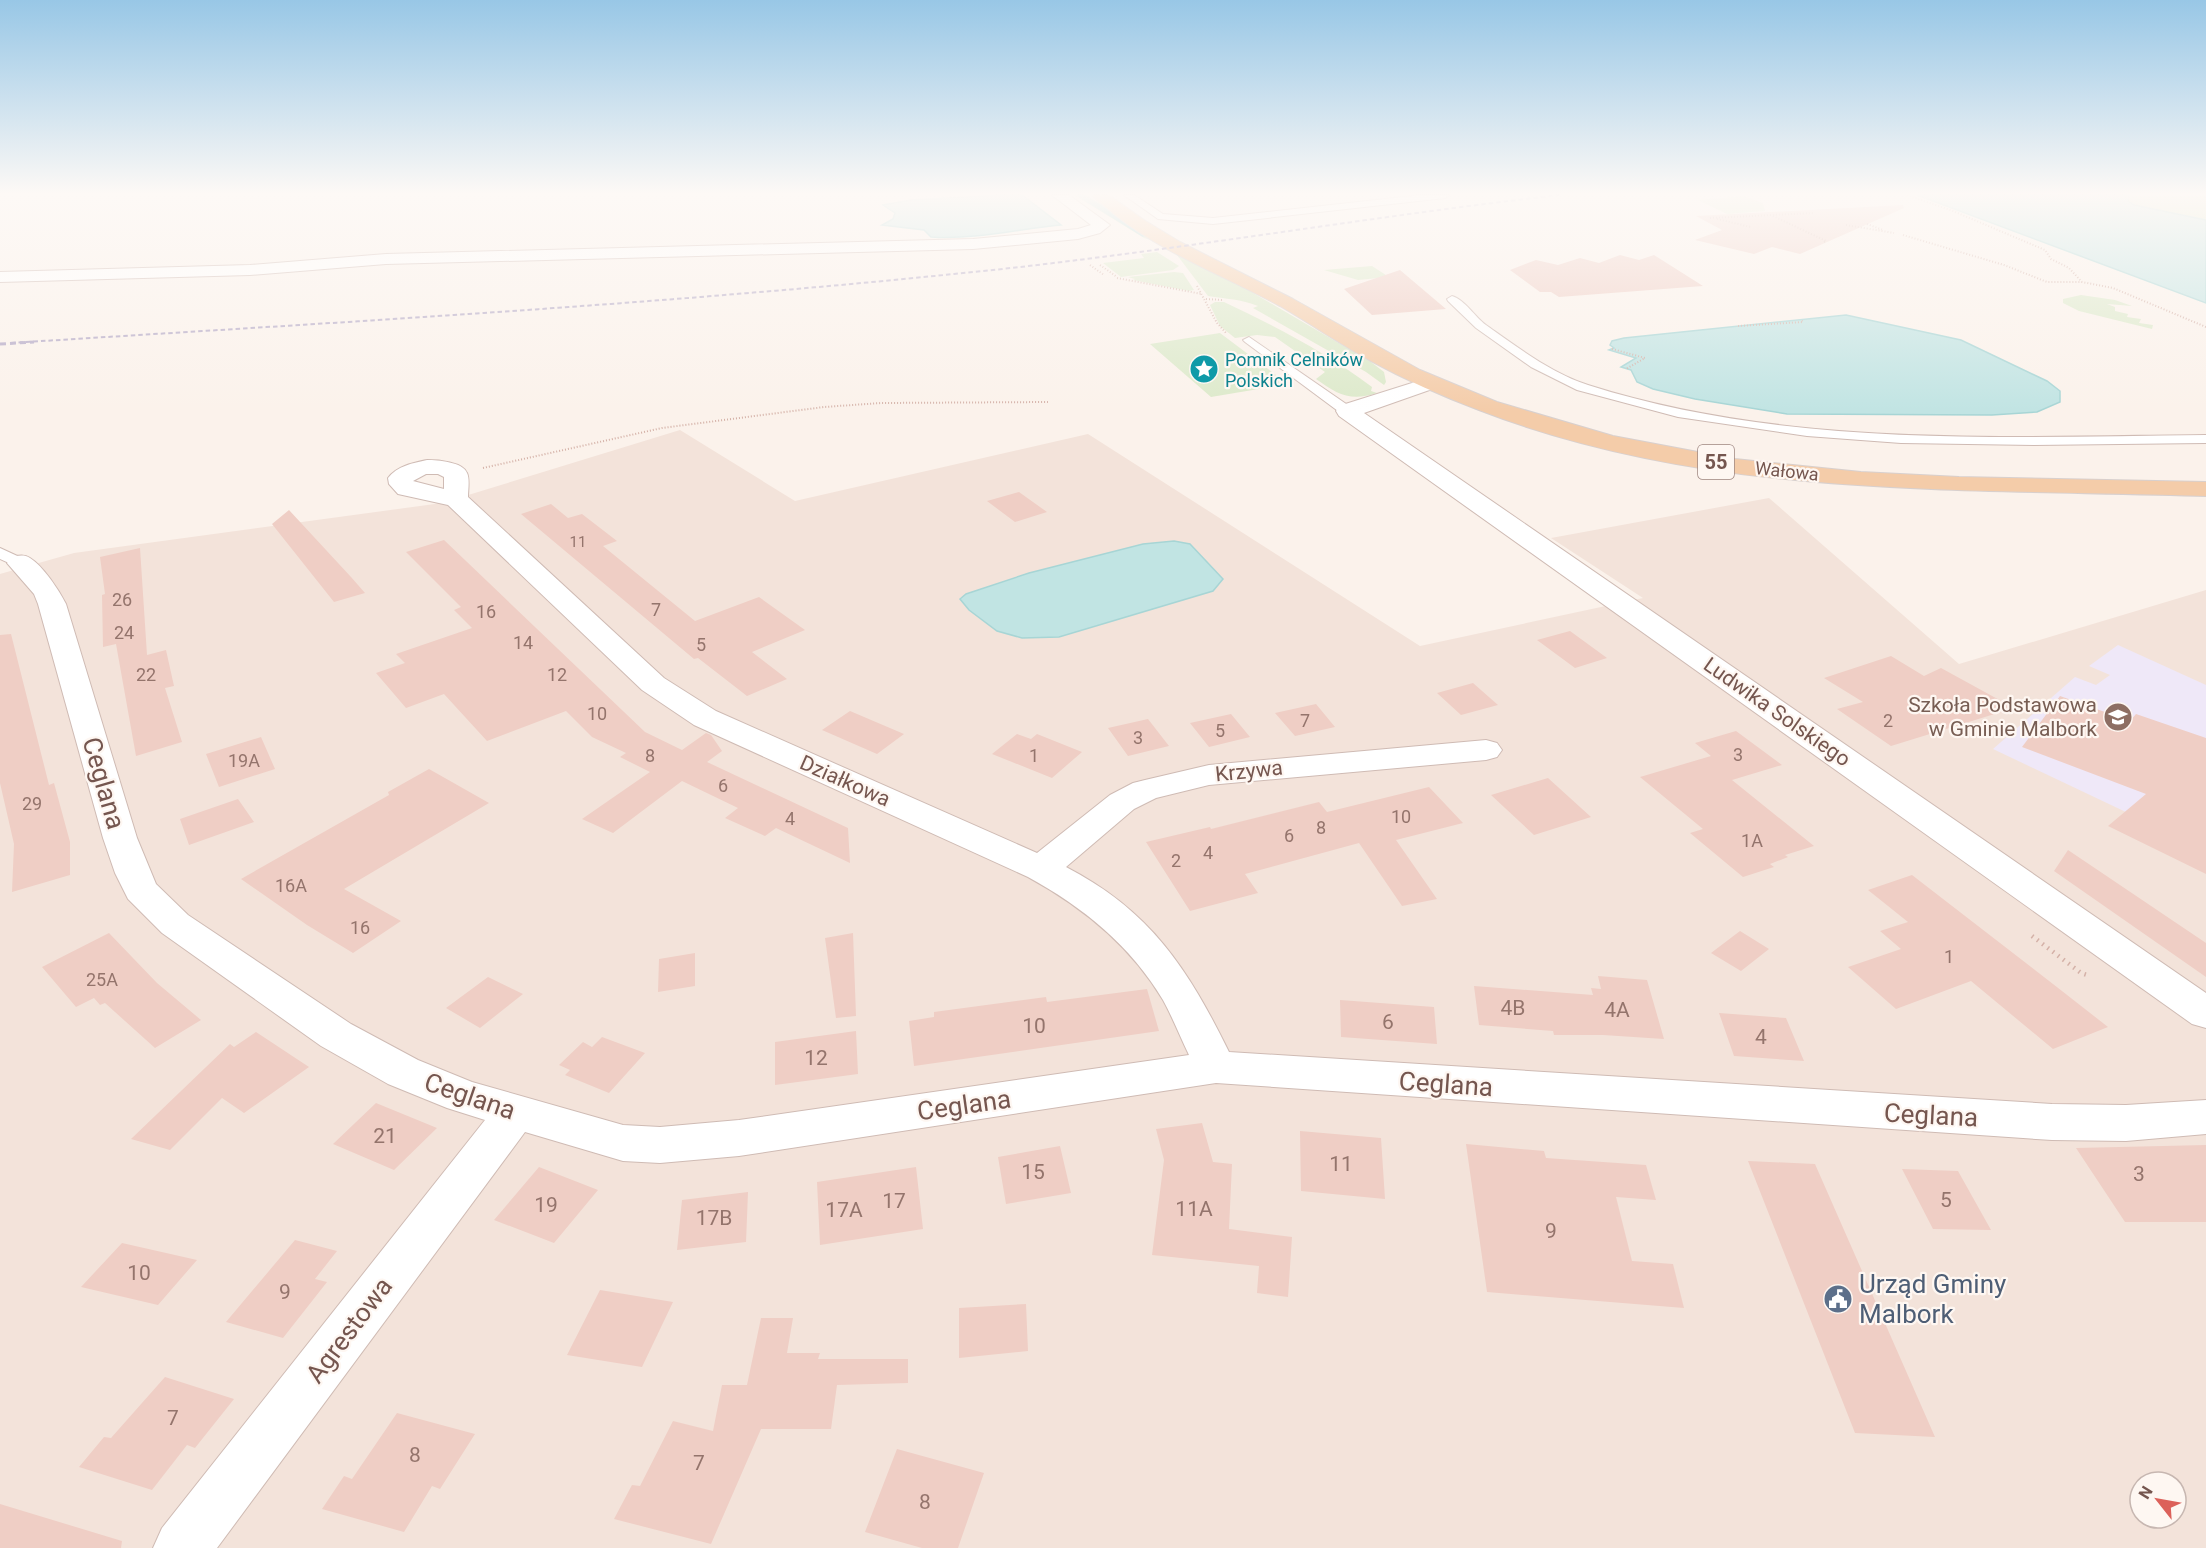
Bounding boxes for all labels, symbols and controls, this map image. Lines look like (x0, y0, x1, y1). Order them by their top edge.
place label: Pomnik Celników Polskich (1225, 349, 1364, 391)
place icon: Pomnik Celników Polskich (1188, 353, 1220, 385)
road number: 55 (1698, 445, 1734, 479)
street label: Wałowa (1754, 457, 1820, 485)
house number: 11 (570, 533, 586, 551)
house number: 26 (112, 589, 132, 610)
house number: 7 (651, 599, 661, 620)
house number: 16 (476, 601, 496, 622)
house number: 24 (114, 622, 134, 643)
house number: 14 (513, 632, 533, 653)
house number: 5 (696, 634, 706, 655)
street label: Ludwika Solskiego (1699, 652, 1855, 772)
house number: 22 (136, 664, 156, 685)
house number: 12 (547, 664, 567, 685)
place label: Szkoła Podstawowa w Gminie Malbork (1908, 693, 2097, 741)
school or university icon: Szkoła Podstawowa w Gminie Malbork (2102, 701, 2134, 733)
house number: 10 (587, 703, 607, 724)
house number: 7 (1300, 710, 1310, 731)
house number: 2 (1883, 710, 1893, 731)
house number: 5 (1215, 720, 1225, 741)
house number: 3 (1133, 727, 1143, 748)
street label: Ceglana (77, 734, 131, 832)
house number: 3 (1733, 744, 1743, 765)
house number: 8 (645, 745, 655, 766)
house number: 1 (1029, 745, 1039, 766)
house number: 19A (228, 750, 260, 771)
street label: Działkowa (796, 750, 894, 812)
street label: Krzywa (1214, 756, 1284, 786)
house number: 6 (718, 775, 728, 796)
house number: 29 (22, 793, 42, 814)
house number: 10 (1391, 806, 1411, 827)
house number: 4 (785, 808, 795, 829)
house number: 8 (1316, 817, 1326, 838)
house number: 6 (1284, 825, 1294, 846)
house number: 1A (1741, 830, 1763, 851)
house number: 4 (1203, 842, 1213, 863)
house number: 2 (1171, 850, 1181, 871)
house number: 16A (275, 875, 307, 896)
house number: 16 (350, 917, 370, 938)
house number: 1 (1944, 946, 1954, 967)
house number: 25A (86, 969, 118, 990)
house number: 4B (1501, 996, 1525, 1020)
house number: 4A (1604, 998, 1630, 1022)
house number: 6 (1382, 1010, 1394, 1034)
house number: 10 (1022, 1014, 1046, 1038)
house number: 4 (1755, 1025, 1767, 1049)
house number: 12 (804, 1046, 828, 1070)
street label: Ceglana (421, 1066, 519, 1126)
street label: Ceglana (1398, 1066, 1494, 1102)
street label: Ceglana (915, 1084, 1013, 1126)
street label: Ceglana (1883, 1098, 1979, 1132)
house number: 21 (373, 1124, 397, 1148)
house number: 11 (1329, 1152, 1353, 1176)
house number: 15 (1021, 1160, 1045, 1184)
house number: 3 (2133, 1162, 2145, 1186)
house number: 5 (1940, 1188, 1952, 1212)
house number: 17 (882, 1189, 906, 1213)
house number: 19 (534, 1193, 558, 1217)
house number: 11A (1175, 1197, 1213, 1221)
house number: 17A (825, 1198, 863, 1222)
house number: 17B (696, 1206, 732, 1230)
house number: 9 (1545, 1219, 1557, 1243)
house number: 10 (127, 1261, 151, 1285)
place label: Urząd Gminy Malbork (1859, 1269, 2006, 1329)
street label: Agrestowa (300, 1271, 398, 1389)
house number: 9 (279, 1280, 291, 1304)
public building icon: Urząd Gminy Malbork (1822, 1283, 1854, 1315)
house number: 7 (167, 1406, 179, 1430)
house number: 8 (409, 1443, 421, 1467)
house number: 7 (693, 1451, 705, 1475)
north arrow (2128, 1470, 2188, 1530)
text: N (2135, 1483, 2157, 1502)
house number: 8 (919, 1490, 931, 1514)

